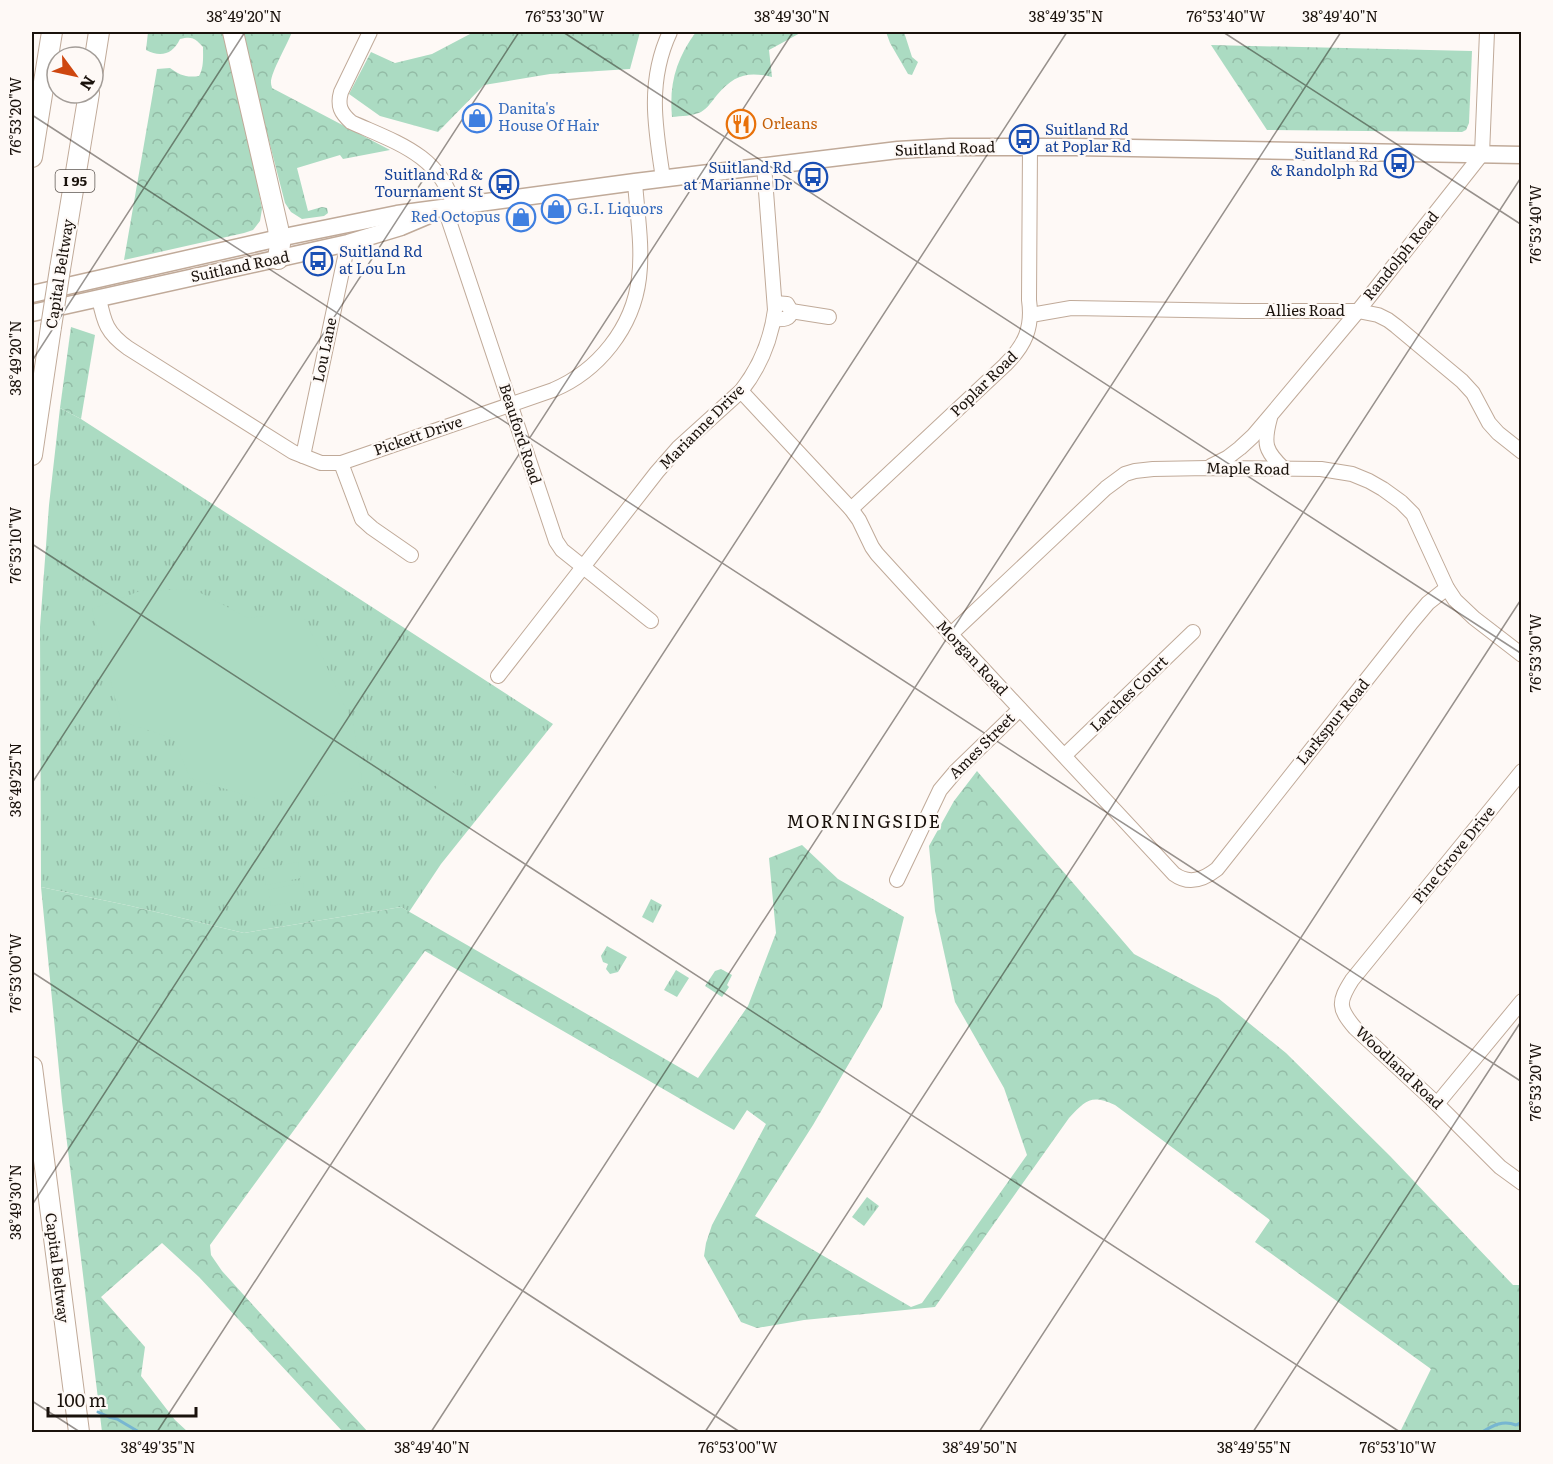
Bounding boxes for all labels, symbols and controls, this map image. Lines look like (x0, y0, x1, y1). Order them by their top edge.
text: 38°49'20"N (206, 4, 282, 27)
text: 76°53'30"W (526, 4, 605, 27)
text: 38°49'30"N (754, 4, 830, 27)
text: 38°49'35"N (1029, 4, 1103, 27)
text: 76°53'40"W (1187, 4, 1266, 27)
text: 38°49'40"N (1302, 4, 1378, 27)
north arrow (45, 45, 105, 105)
text: N (75, 72, 102, 96)
text: 76°53'20"W (3, 76, 26, 155)
place label: Danita's House Of Hair (498, 96, 599, 136)
shop icon: Danita's House Of Hair (461, 102, 493, 134)
restaurant icon: Orleans (725, 108, 757, 140)
place label: Orleans (762, 111, 818, 134)
place label: Suitland Rd at Poplar Rd (1045, 117, 1131, 157)
bus stop icon: Suitland Rd at Poplar Rd (1008, 123, 1040, 155)
street label: Suitland Road (894, 134, 995, 161)
place label: Suitland Rd & Randolph Rd (1270, 141, 1378, 181)
bus stop icon: Suitland Rd & Randolph Rd (1383, 147, 1415, 179)
place label: Suitland Rd at Marianne Dr (684, 155, 792, 195)
bus stop icon: Suitland Rd at Marianne Dr (797, 161, 829, 193)
place label: Suitland Rd & Tournament St (374, 162, 483, 202)
bus stop icon: Suitland Rd & Tournament St (488, 168, 520, 200)
road number: I 95 (56, 170, 94, 192)
text: 76°53'40"W (1523, 184, 1546, 263)
shop icon: G.I. Liquors (540, 193, 572, 225)
place label: G.I. Liquors (577, 196, 663, 219)
shop icon: Red Octopus (505, 201, 537, 233)
place label: Red Octopus (411, 204, 500, 227)
street label: Randolph Road (1356, 205, 1443, 305)
street label: Capital Beltway (38, 217, 79, 330)
place label: Suitland Rd at Lou Ln (339, 239, 423, 279)
street label: Suitland Road (188, 244, 291, 287)
bus stop icon: Suitland Rd at Lou Ln (302, 245, 334, 277)
street label: Allies Road (1265, 298, 1345, 321)
street label: Lou Lane (305, 315, 342, 384)
text: 38°49'20"N (3, 320, 26, 396)
street label: Poplar Road (944, 345, 1022, 421)
street label: Marianne Drive (653, 378, 749, 474)
street label: Beauford Road (494, 380, 549, 487)
street label: Pickett Drive (370, 409, 465, 461)
street label: Maple Road (1206, 455, 1290, 480)
text: 76°53'10"W (3, 506, 26, 583)
text: 76°53'30"W (1523, 613, 1546, 692)
street label: Morgan Road (932, 614, 1014, 700)
street label: Larches Court (1084, 650, 1172, 736)
street label: Larkspur Road (1290, 673, 1374, 769)
street label: Ames Street (943, 707, 1019, 783)
text: 38°49'25"N (3, 743, 26, 817)
street label: Pine Grove Drive (1406, 800, 1500, 908)
district label: MORNINGSIDE (786, 807, 942, 834)
text: 76°53'00"W (3, 933, 26, 1013)
street label: Woodland Road (1351, 1020, 1449, 1114)
text: 76°53'20"W (1523, 1042, 1546, 1121)
text: 38°49'30"N (3, 1164, 26, 1240)
street label: Capital Beltway (40, 1211, 77, 1325)
scale bar (48, 1380, 196, 1418)
text: 100 m (57, 1386, 106, 1413)
text: 38°49'35"N (121, 1435, 195, 1458)
text: 38°49'40"N (394, 1435, 470, 1458)
text: 76°53'00"W (698, 1435, 778, 1458)
text: 38°49'50"N (942, 1435, 1018, 1458)
text: 38°49'55"N (1217, 1435, 1291, 1458)
text: 76°53'10"W (1360, 1435, 1437, 1458)

